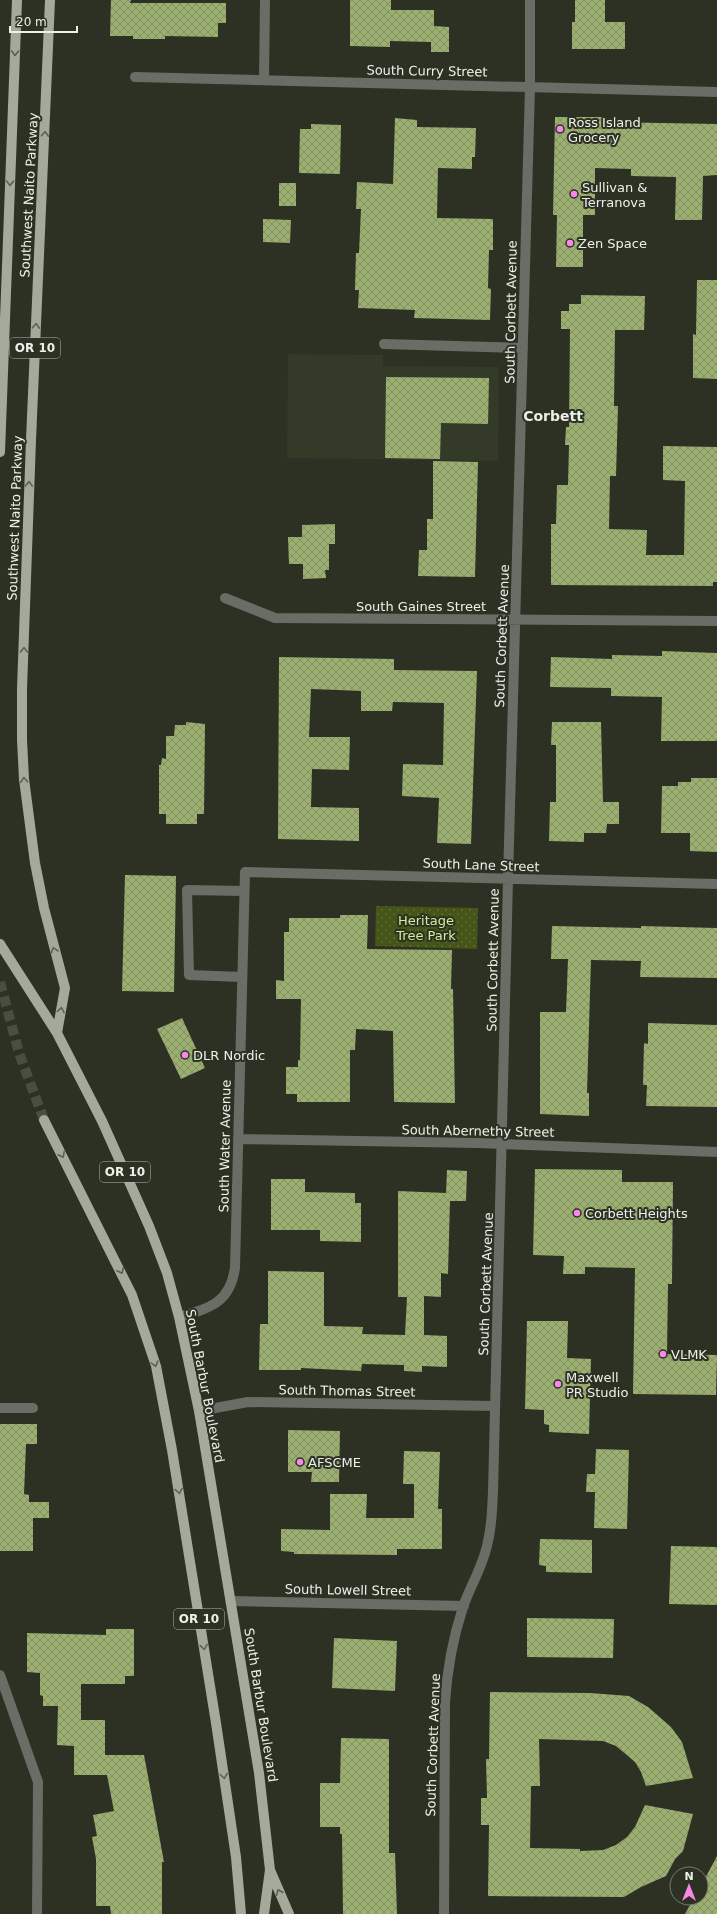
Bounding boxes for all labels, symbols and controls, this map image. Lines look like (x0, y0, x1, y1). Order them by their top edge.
scale bar (10, 8, 77, 34)
text: 20 m (16, 15, 47, 29)
one-way arrow (11, 50, 19, 56)
street label: South Curry Street (366, 62, 488, 80)
street label: Southwest Naito Parkway (17, 112, 41, 278)
place label: Ross Island Grocery (568, 115, 641, 145)
marker: Ross Island Grocery (555, 124, 565, 134)
one-way arrow (40, 131, 49, 137)
one-way arrow (6, 180, 15, 186)
place label: Sullivan & Terranova (581, 180, 648, 210)
marker: Sullivan & Terranova (569, 189, 579, 199)
place label: Zen Space (578, 236, 647, 251)
marker: Zen Space (565, 238, 575, 248)
street label: South Corbett Avenue (502, 240, 520, 384)
one-way arrow (32, 323, 40, 329)
road number: OR 10 (10, 338, 60, 358)
district label: Corbett (523, 408, 583, 424)
street label: Southwest Naito Parkway (5, 435, 25, 601)
one-way arrow (25, 481, 34, 487)
street label: South Corbett Avenue (492, 564, 512, 708)
street label: South Gaines Street (356, 599, 486, 614)
one-way arrow (19, 647, 28, 653)
one-way arrow (20, 776, 29, 783)
street label: South Lane Street (422, 855, 540, 875)
street label: South Corbett Avenue (484, 888, 502, 1032)
park label: Heritage Tree Park (395, 913, 456, 943)
one-way arrow (51, 947, 59, 954)
one-way arrow (56, 1007, 65, 1013)
place label: DLR Nordic (193, 1048, 265, 1063)
marker: DLR Nordic (180, 1050, 190, 1060)
street label: South Water Avenue (216, 1079, 234, 1213)
street label: South Abernethy Street (401, 1122, 555, 1140)
one-way arrow (58, 1150, 65, 1158)
road number: OR 10 (100, 1162, 150, 1182)
place label: Corbett Heights (585, 1206, 688, 1221)
marker: Corbett Heights (572, 1208, 582, 1218)
street label: South Corbett Avenue (476, 1212, 496, 1356)
one-way arrow (116, 1266, 124, 1274)
street label: South Barbur Boulevard (183, 1308, 227, 1464)
place label: VLMK (671, 1347, 707, 1362)
marker: VLMK (658, 1349, 668, 1359)
one-way arrow (150, 1360, 159, 1367)
place label: Maxwell PR Studio (566, 1370, 628, 1400)
marker: Maxwell PR Studio (553, 1379, 563, 1389)
street label: South Thomas Street (278, 1382, 416, 1400)
place label: AFSCME (308, 1455, 361, 1470)
marker: AFSCME (295, 1457, 305, 1467)
one-way arrow (174, 1488, 183, 1494)
street label: South Lowell Street (285, 1581, 411, 1599)
road number: OR 10 (174, 1609, 224, 1629)
street label: South Barbur Boulevard (241, 1627, 281, 1783)
one-way arrow (199, 1644, 208, 1650)
street label: South Corbett Avenue (423, 1673, 443, 1817)
one-way arrow (219, 1773, 228, 1779)
north arrow (669, 1866, 709, 1906)
text: N (684, 1870, 694, 1883)
one-way arrow (276, 1889, 284, 1896)

